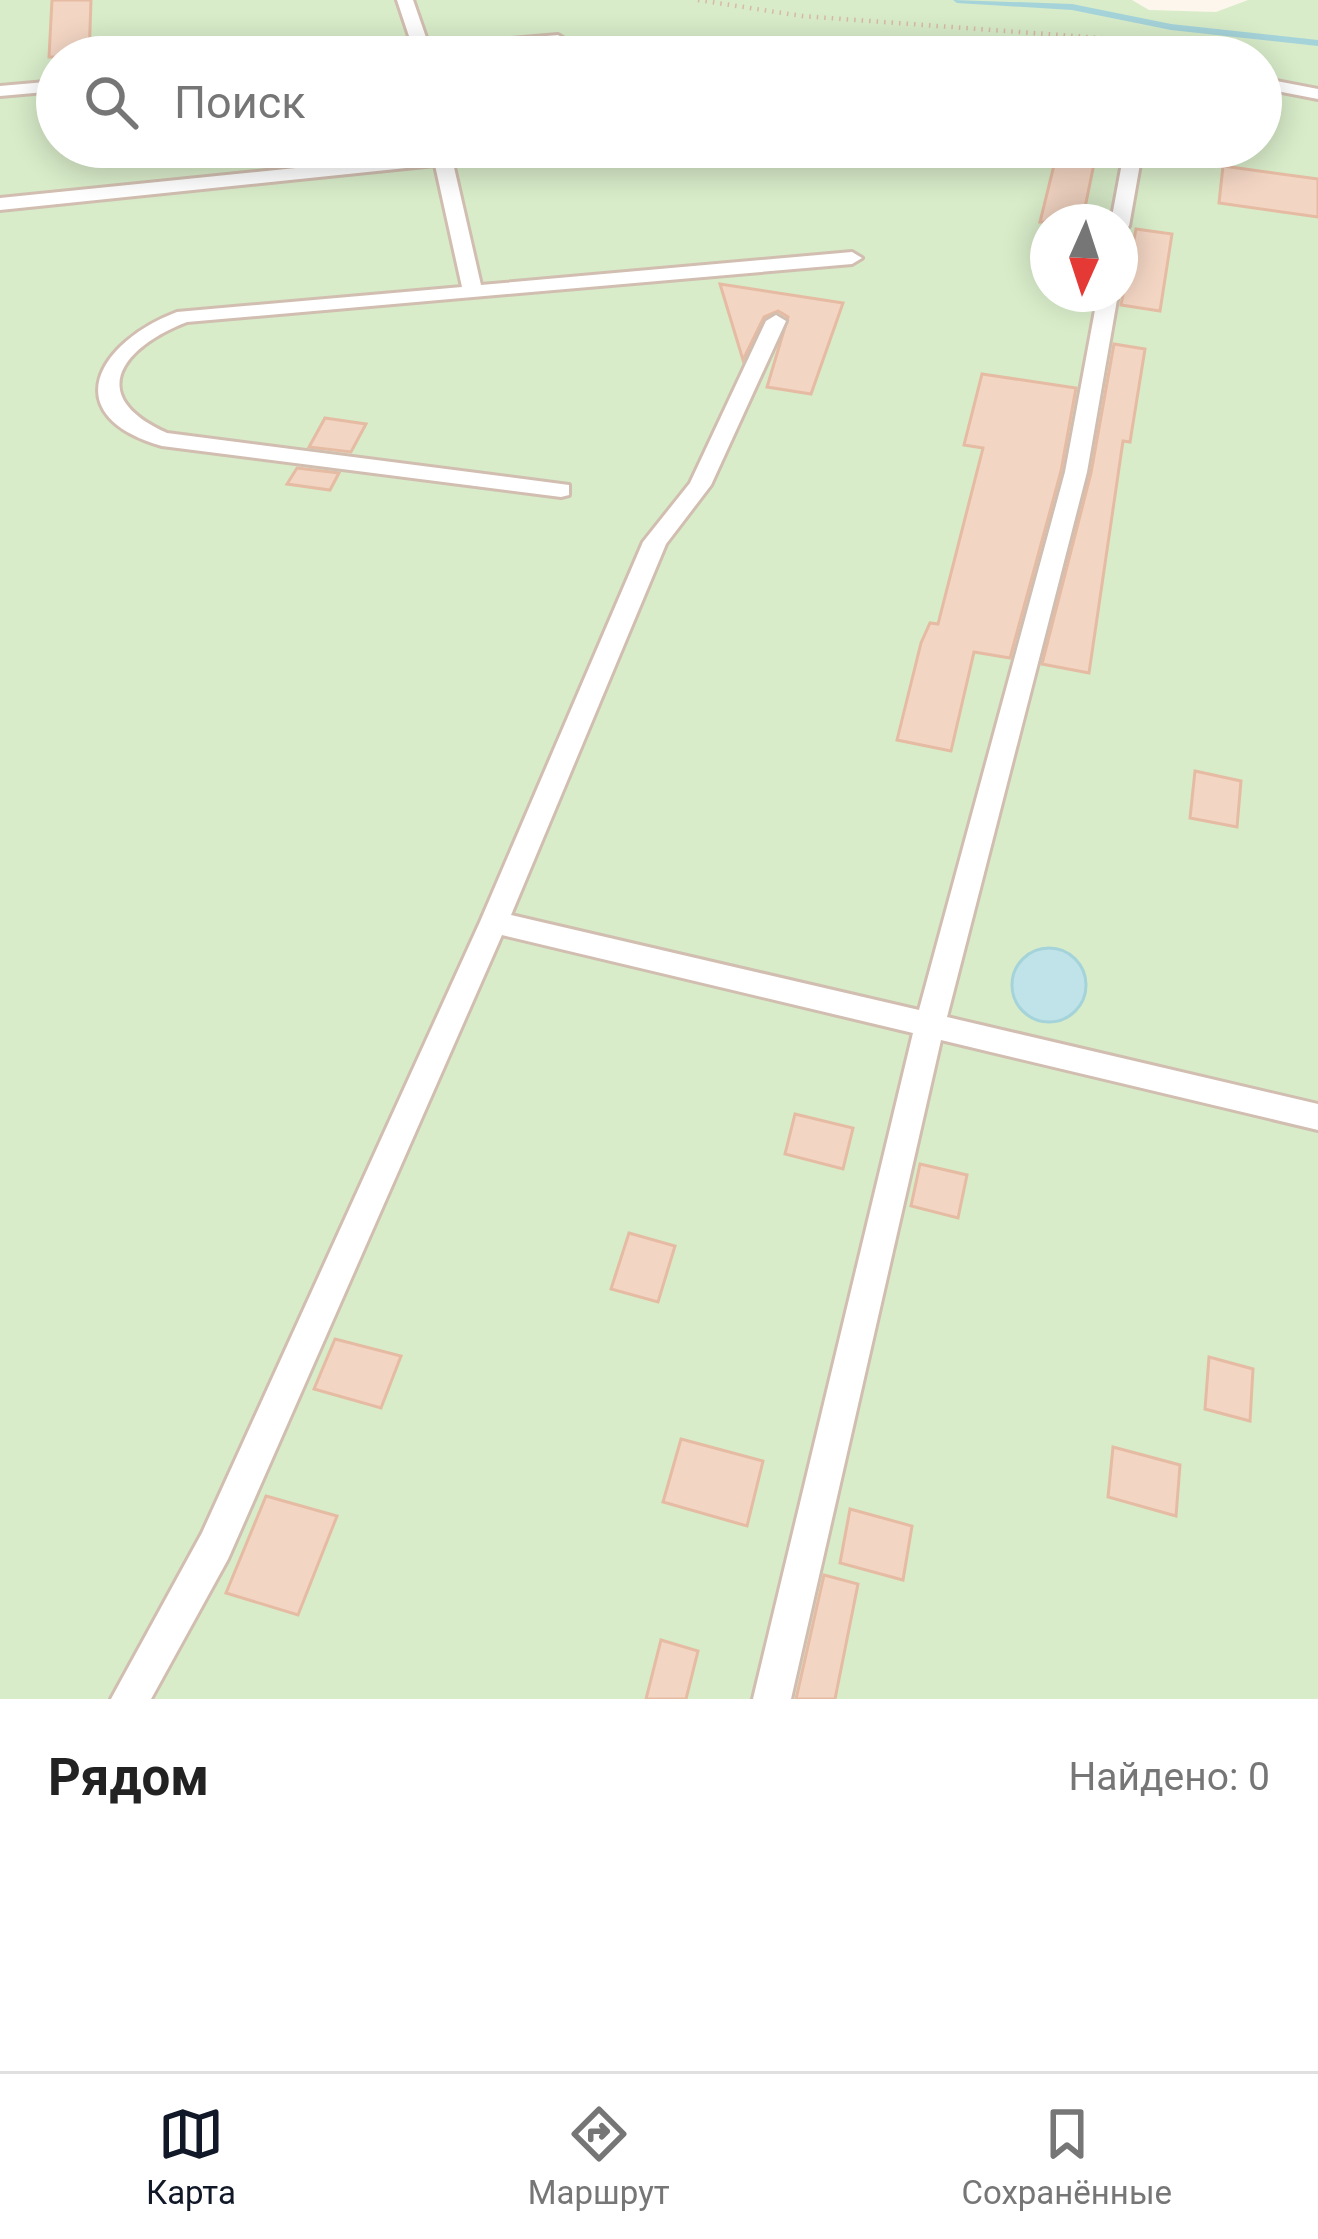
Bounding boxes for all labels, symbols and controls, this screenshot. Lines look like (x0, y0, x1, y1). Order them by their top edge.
search box (36, 36, 1282, 168)
icon: search (78, 69, 144, 135)
text: Поиск (174, 76, 306, 129)
north arrow (1030, 204, 1138, 312)
text: Рядом (48, 1748, 209, 1807)
text: Найдено: 0 (1068, 1754, 1270, 1800)
tab: Карта (146, 2101, 236, 2212)
tab: Маршрут (528, 2101, 670, 2212)
tab: Сохранённые (962, 2101, 1172, 2212)

